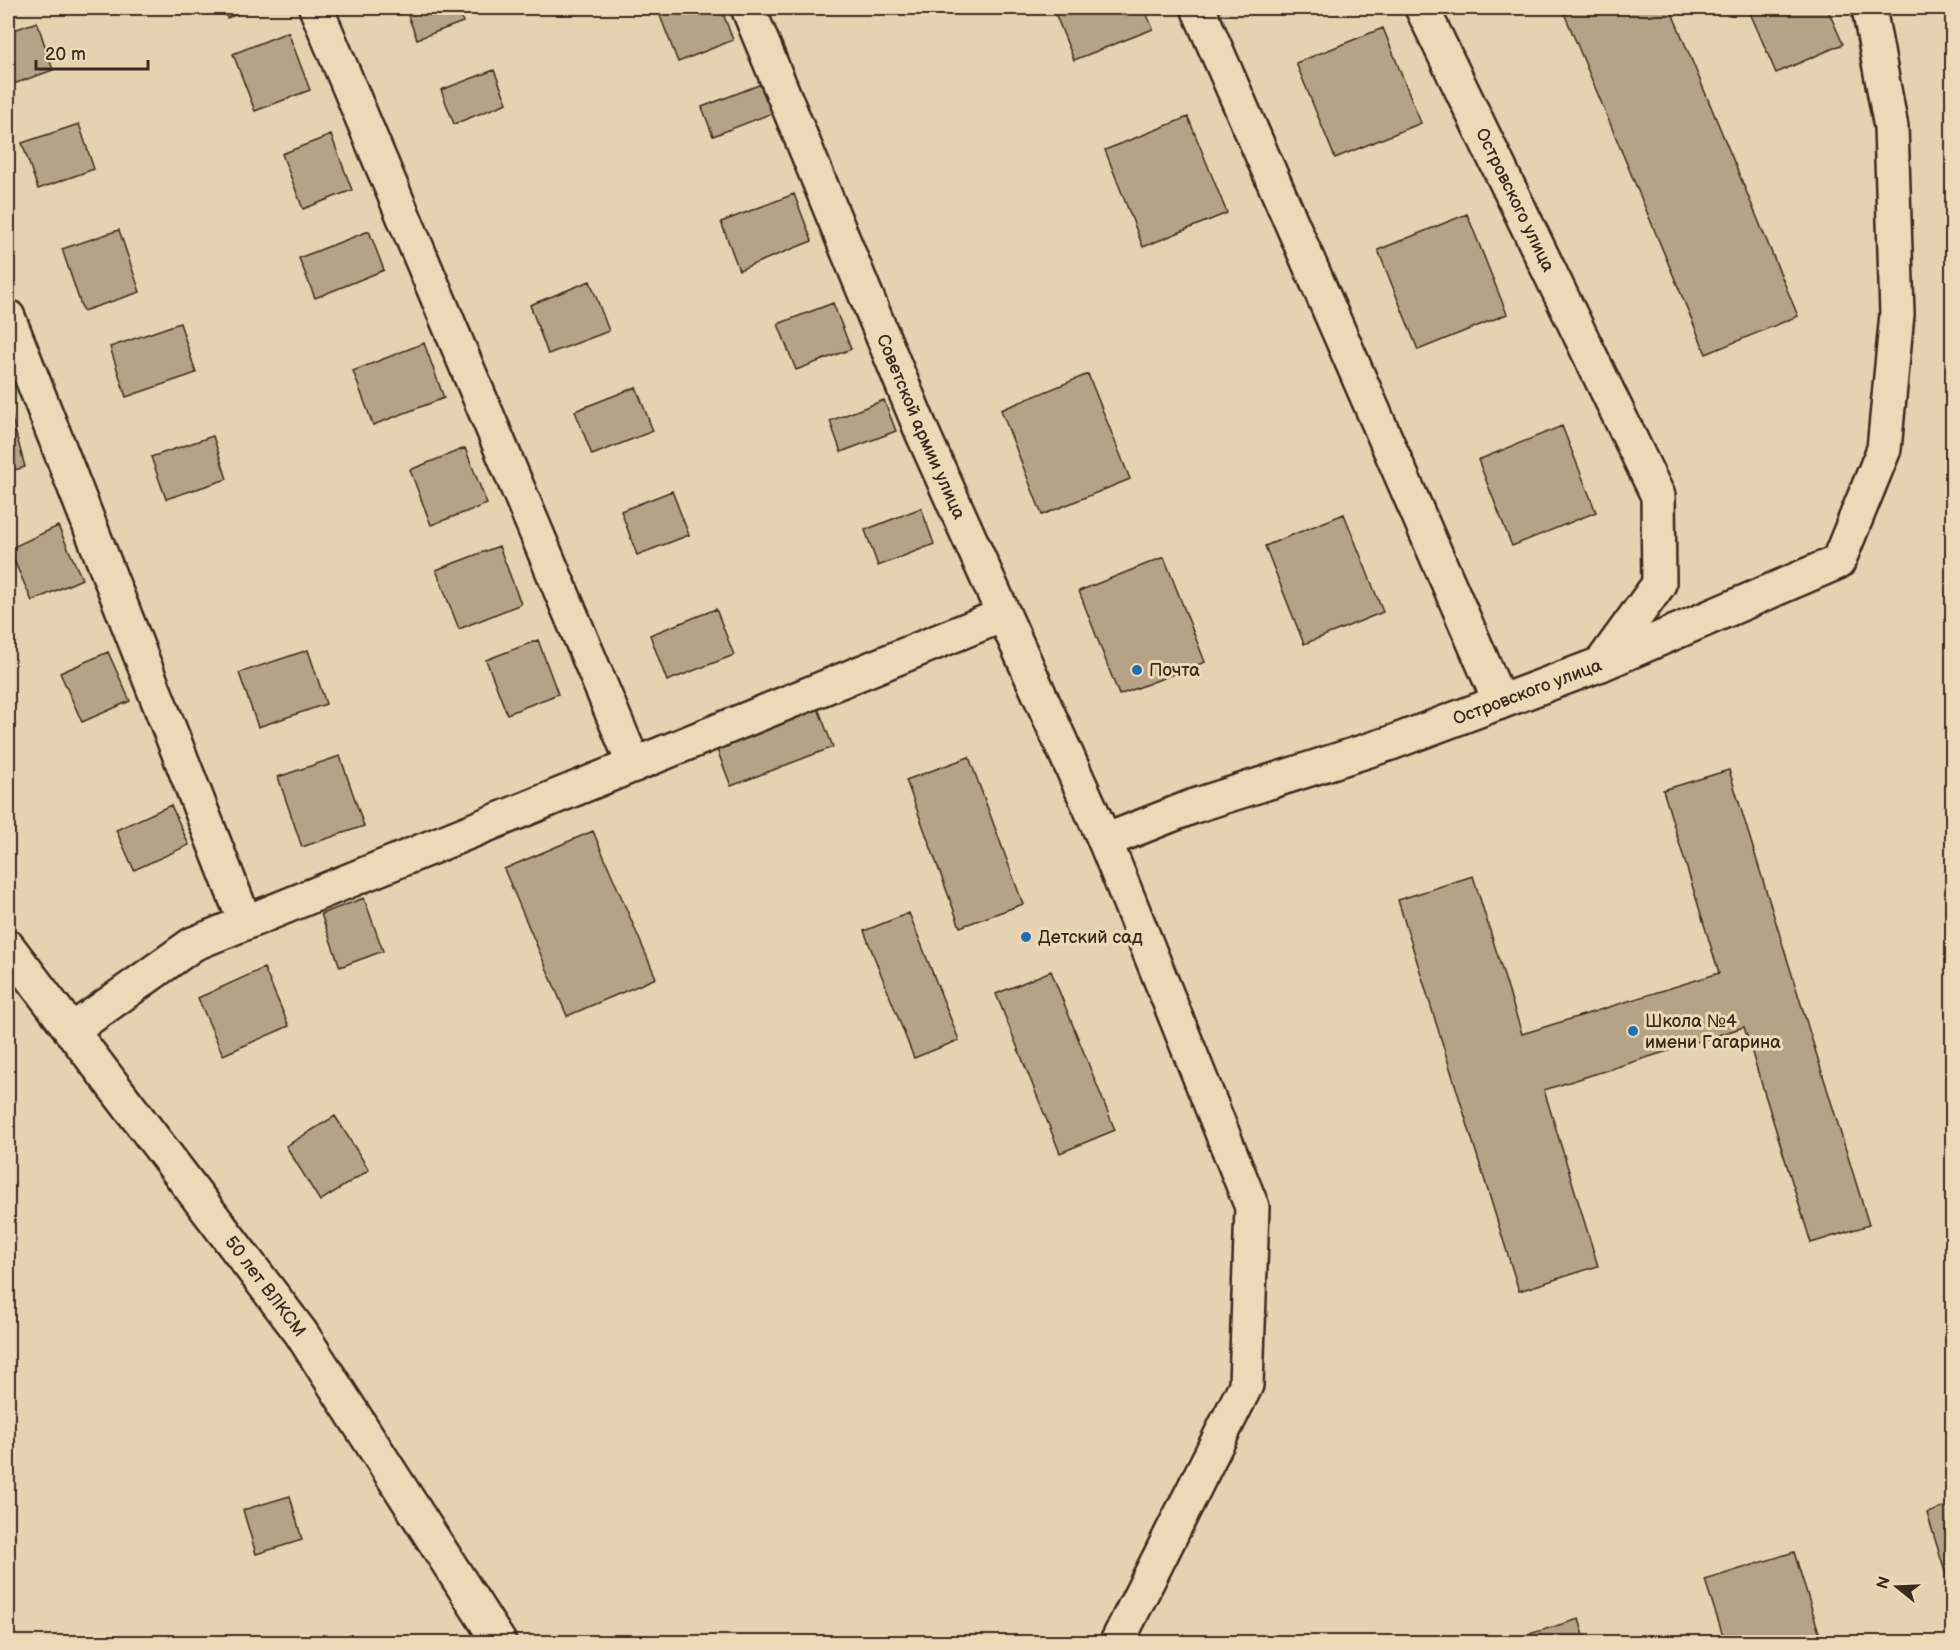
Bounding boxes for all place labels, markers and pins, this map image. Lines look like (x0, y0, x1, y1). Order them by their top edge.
place label: Почта (1149, 660, 1200, 681)
marker: Почта (1130, 663, 1144, 677)
place label: Детский сад (1038, 927, 1143, 948)
marker: Детский сад (1019, 930, 1033, 944)
place label: Школа №4 имени Гагарина (1645, 1011, 1781, 1053)
marker: Школа №4 имени Гагарина (1626, 1024, 1640, 1038)

